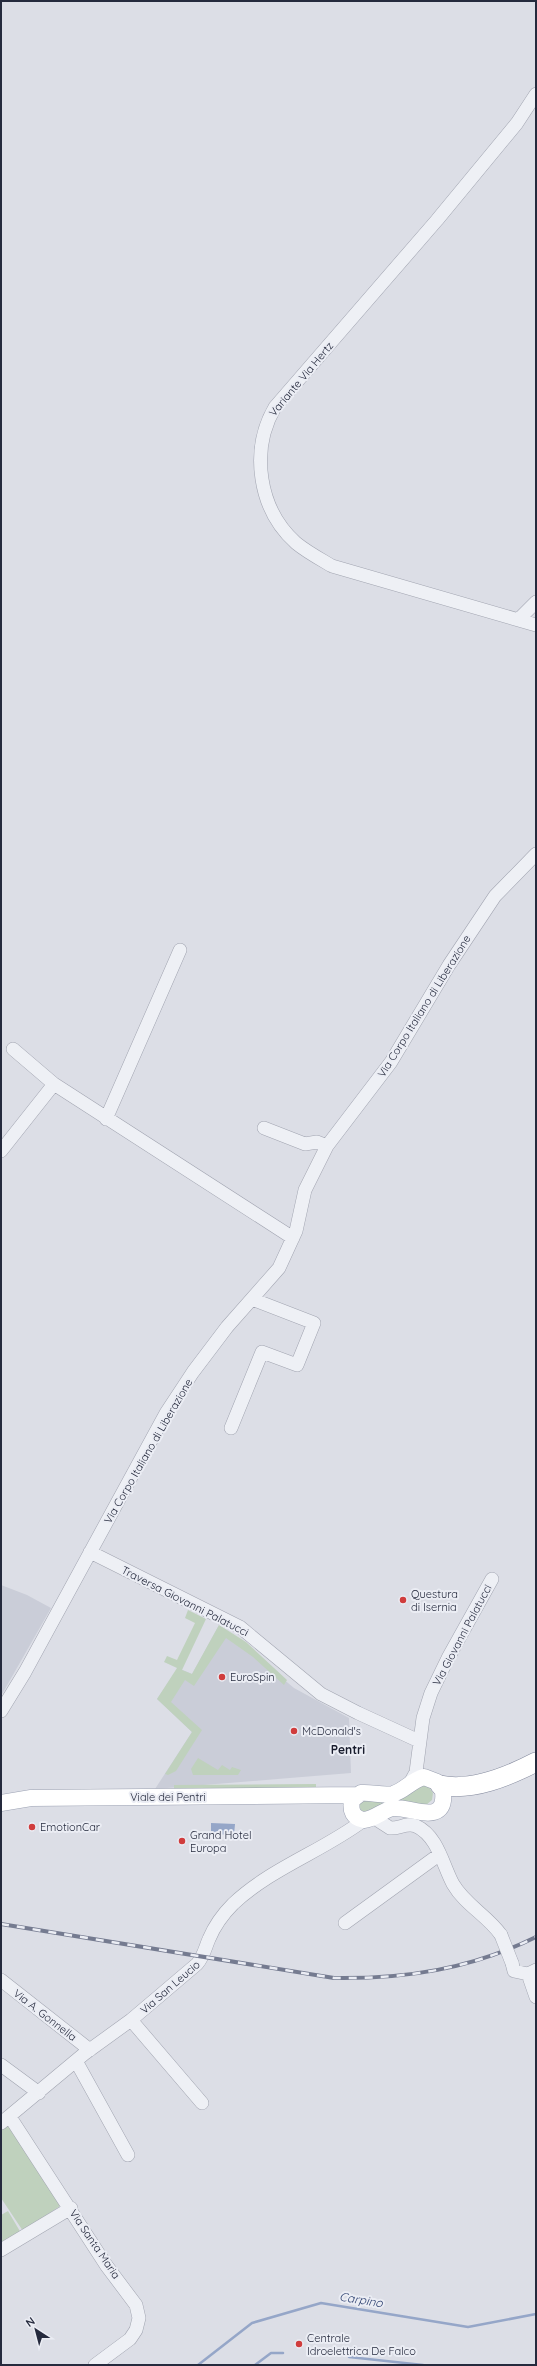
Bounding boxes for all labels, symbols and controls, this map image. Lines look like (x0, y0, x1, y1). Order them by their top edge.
street label: Variante Via Hertz (266, 339, 336, 419)
street label: Via Corpo Italiano di Liberazione (374, 932, 474, 1080)
street label: Via Corpo Italiano di Liberazione (101, 1376, 195, 1526)
street label: Traversa Giovanni Palatucci (119, 1563, 251, 1639)
street label: Via Giovanni Palatucci (429, 1582, 495, 1688)
place label: Questura di Isernia (411, 1587, 458, 1614)
marker: Questura di Isernia (398, 1595, 408, 1605)
place label: EuroSpin (230, 1670, 275, 1684)
marker: EuroSpin (217, 1672, 227, 1682)
place label: McDonald's (302, 1724, 361, 1738)
marker: McDonald's (289, 1726, 299, 1736)
district label: Pentri (331, 1742, 365, 1757)
street label: Viale dei Pentri (130, 1790, 206, 1804)
place label: EmotionCar (40, 1820, 101, 1834)
marker: EmotionCar (27, 1822, 37, 1832)
place label: Grand Hotel Europa (190, 1828, 251, 1855)
marker: Grand Hotel Europa (177, 1836, 187, 1846)
street label: Via San Leucio (137, 1957, 203, 2017)
street label: Via A. Gonnella (11, 1986, 79, 2044)
street label: Via Santa Maria (67, 2207, 123, 2281)
water label: Carpino (338, 2289, 385, 2310)
north arrow (16, 2310, 56, 2350)
text: N (23, 2314, 38, 2330)
place label: Centrale Idroelettrica De Falco (307, 2331, 416, 2358)
marker: Centrale Idroelettrica De Falco (294, 2339, 304, 2349)

